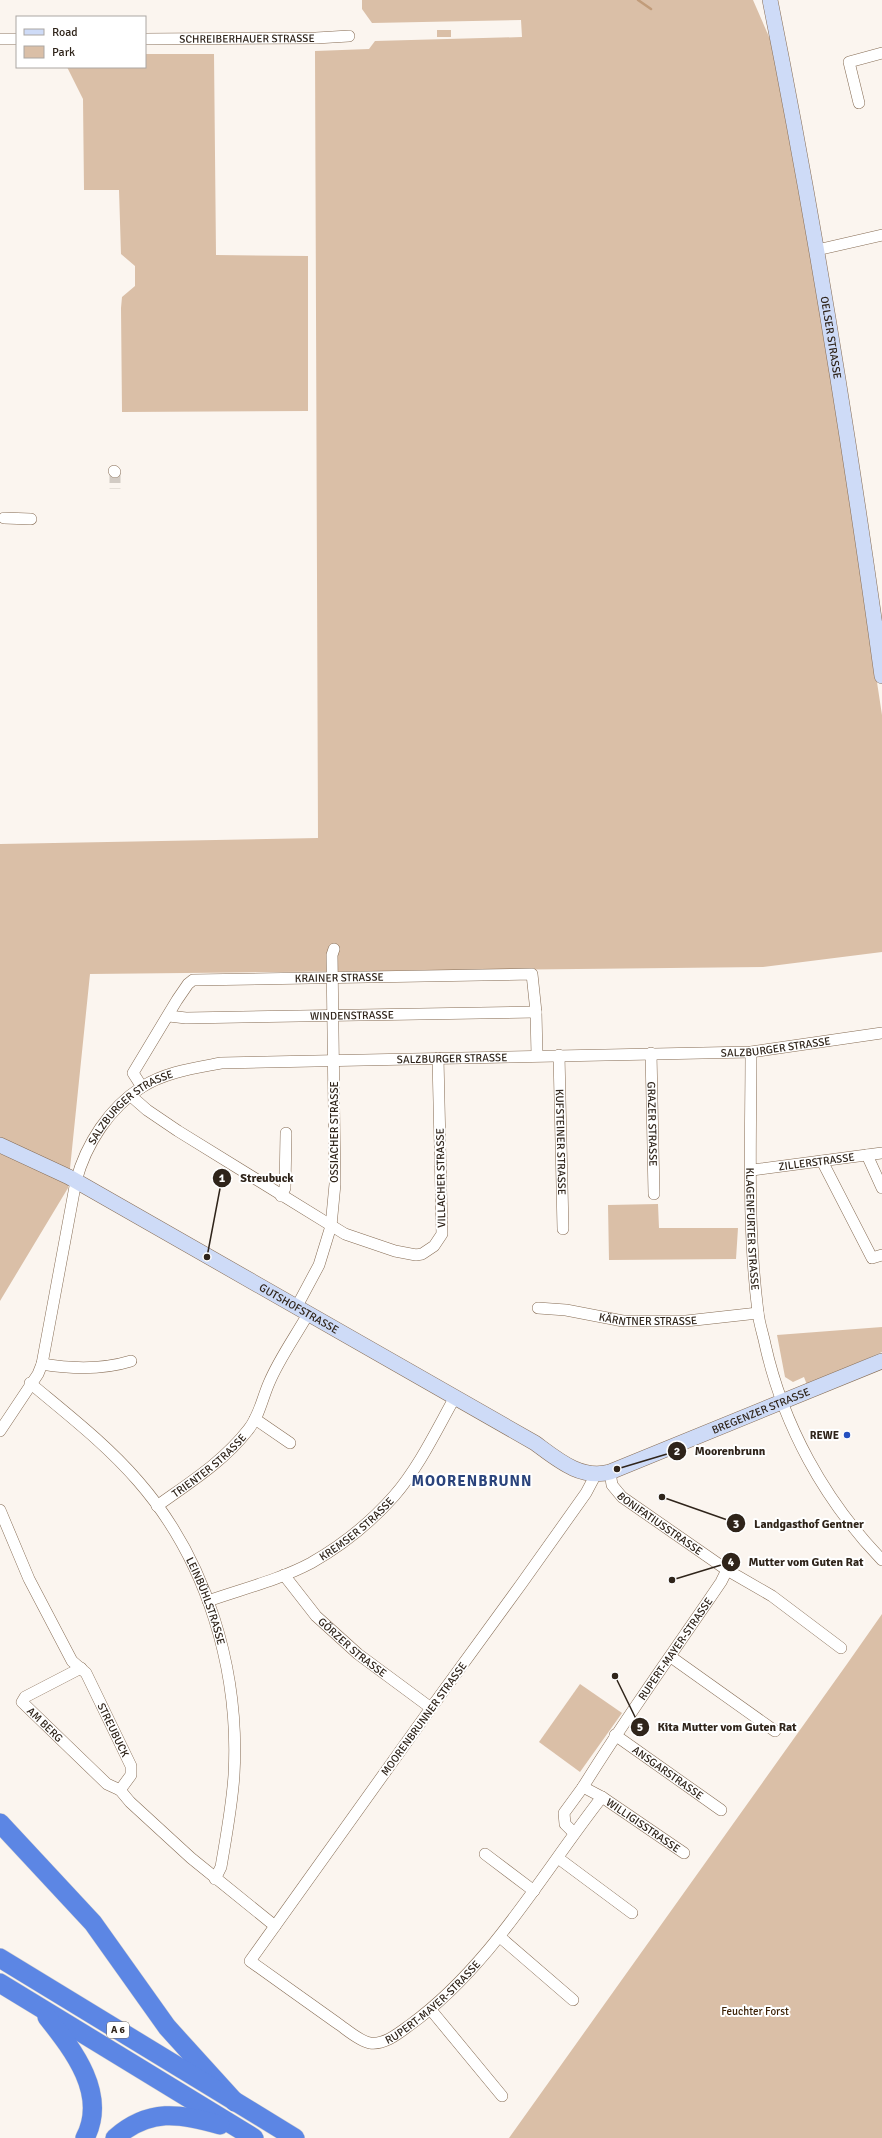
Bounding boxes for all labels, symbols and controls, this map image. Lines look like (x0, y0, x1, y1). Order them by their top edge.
legend (16, 16, 146, 68)
text: Road (52, 25, 78, 40)
street label: SCHREIBERHAUER STRASSE (179, 32, 315, 45)
text: Park (52, 45, 75, 60)
street label: OELSER STRASSE (818, 295, 844, 380)
street label: KRAINER STRASSE (295, 970, 384, 985)
street label: WINDENSTRASSE (310, 1008, 394, 1022)
street label: SALZBURGER STRASSE (721, 1034, 831, 1059)
street label: SALZBURGER STRASSE (397, 1051, 507, 1066)
street label: SALZBURGER STRASSE (85, 1067, 174, 1147)
street label: OSSIACHER STRASSE (328, 1081, 341, 1183)
street label: GRAZER STRASSE (645, 1081, 660, 1167)
street label: KUFSTEINER STRASSE (553, 1089, 569, 1195)
street label: VILLACHER STRASSE (434, 1128, 448, 1228)
street label: ZILLERSTRASSE (778, 1150, 855, 1173)
callout: Streubuck (212, 1166, 301, 1190)
street label: KLAGENFURTER STRASSE (744, 1167, 762, 1291)
text: 1 (219, 1171, 226, 1186)
text: Streubuck (240, 1171, 294, 1186)
street label: GUTSHOFSTRASSE (257, 1281, 341, 1336)
street label: KÄRNTNER STRASSE (598, 1310, 698, 1328)
street label: BREGENZER STRASSE (710, 1385, 812, 1436)
place label: REWE (810, 1429, 839, 1442)
marker: REWE (842, 1430, 852, 1440)
street label: TRIENTER STRASSE (169, 1431, 249, 1500)
callout: Moorenbrunn (667, 1439, 774, 1463)
text: 2 (674, 1444, 680, 1459)
text: Moorenbrunn (695, 1444, 766, 1459)
district label: MOORENBRUNN (412, 1472, 532, 1490)
street label: BONIFATIUSSTRASSE (614, 1490, 705, 1558)
street label: KREMSER STRASSE (317, 1494, 396, 1563)
callout: Landgasthof Gentner (726, 1511, 872, 1535)
text: 3 (733, 1517, 739, 1532)
text: Landgasthof Gentner (754, 1517, 864, 1532)
callout: Mutter vom Guten Rat (721, 1550, 872, 1574)
street label: LEINBÜHLSTRASSE (184, 1555, 228, 1646)
text: 4 (728, 1555, 735, 1570)
text: Mutter vom Guten Rat (749, 1555, 864, 1570)
street label: RUPERT-MAYER-STRASSE (635, 1595, 715, 1702)
street label: GÖRZER STRASSE (316, 1615, 389, 1679)
street label: MOORENBRUNNER STRASSE (378, 1660, 470, 1778)
street label: STREUBUCK (95, 1701, 132, 1759)
street label: AM BERG (25, 1704, 66, 1744)
callout: Kita Mutter vom Guten Rat (630, 1715, 805, 1739)
text: 5 (637, 1720, 643, 1735)
text: Kita Mutter vom Guten Rat (657, 1720, 797, 1735)
street label: ANSGARSTRASSE (630, 1743, 706, 1802)
street label: WILLIGISSTRASSE (604, 1795, 683, 1855)
street label: RUPERT-MAYER-STRASSE (383, 1958, 483, 2046)
park label: Feuchter Forst (721, 2005, 789, 2018)
road number: A 6 (107, 2022, 129, 2038)

